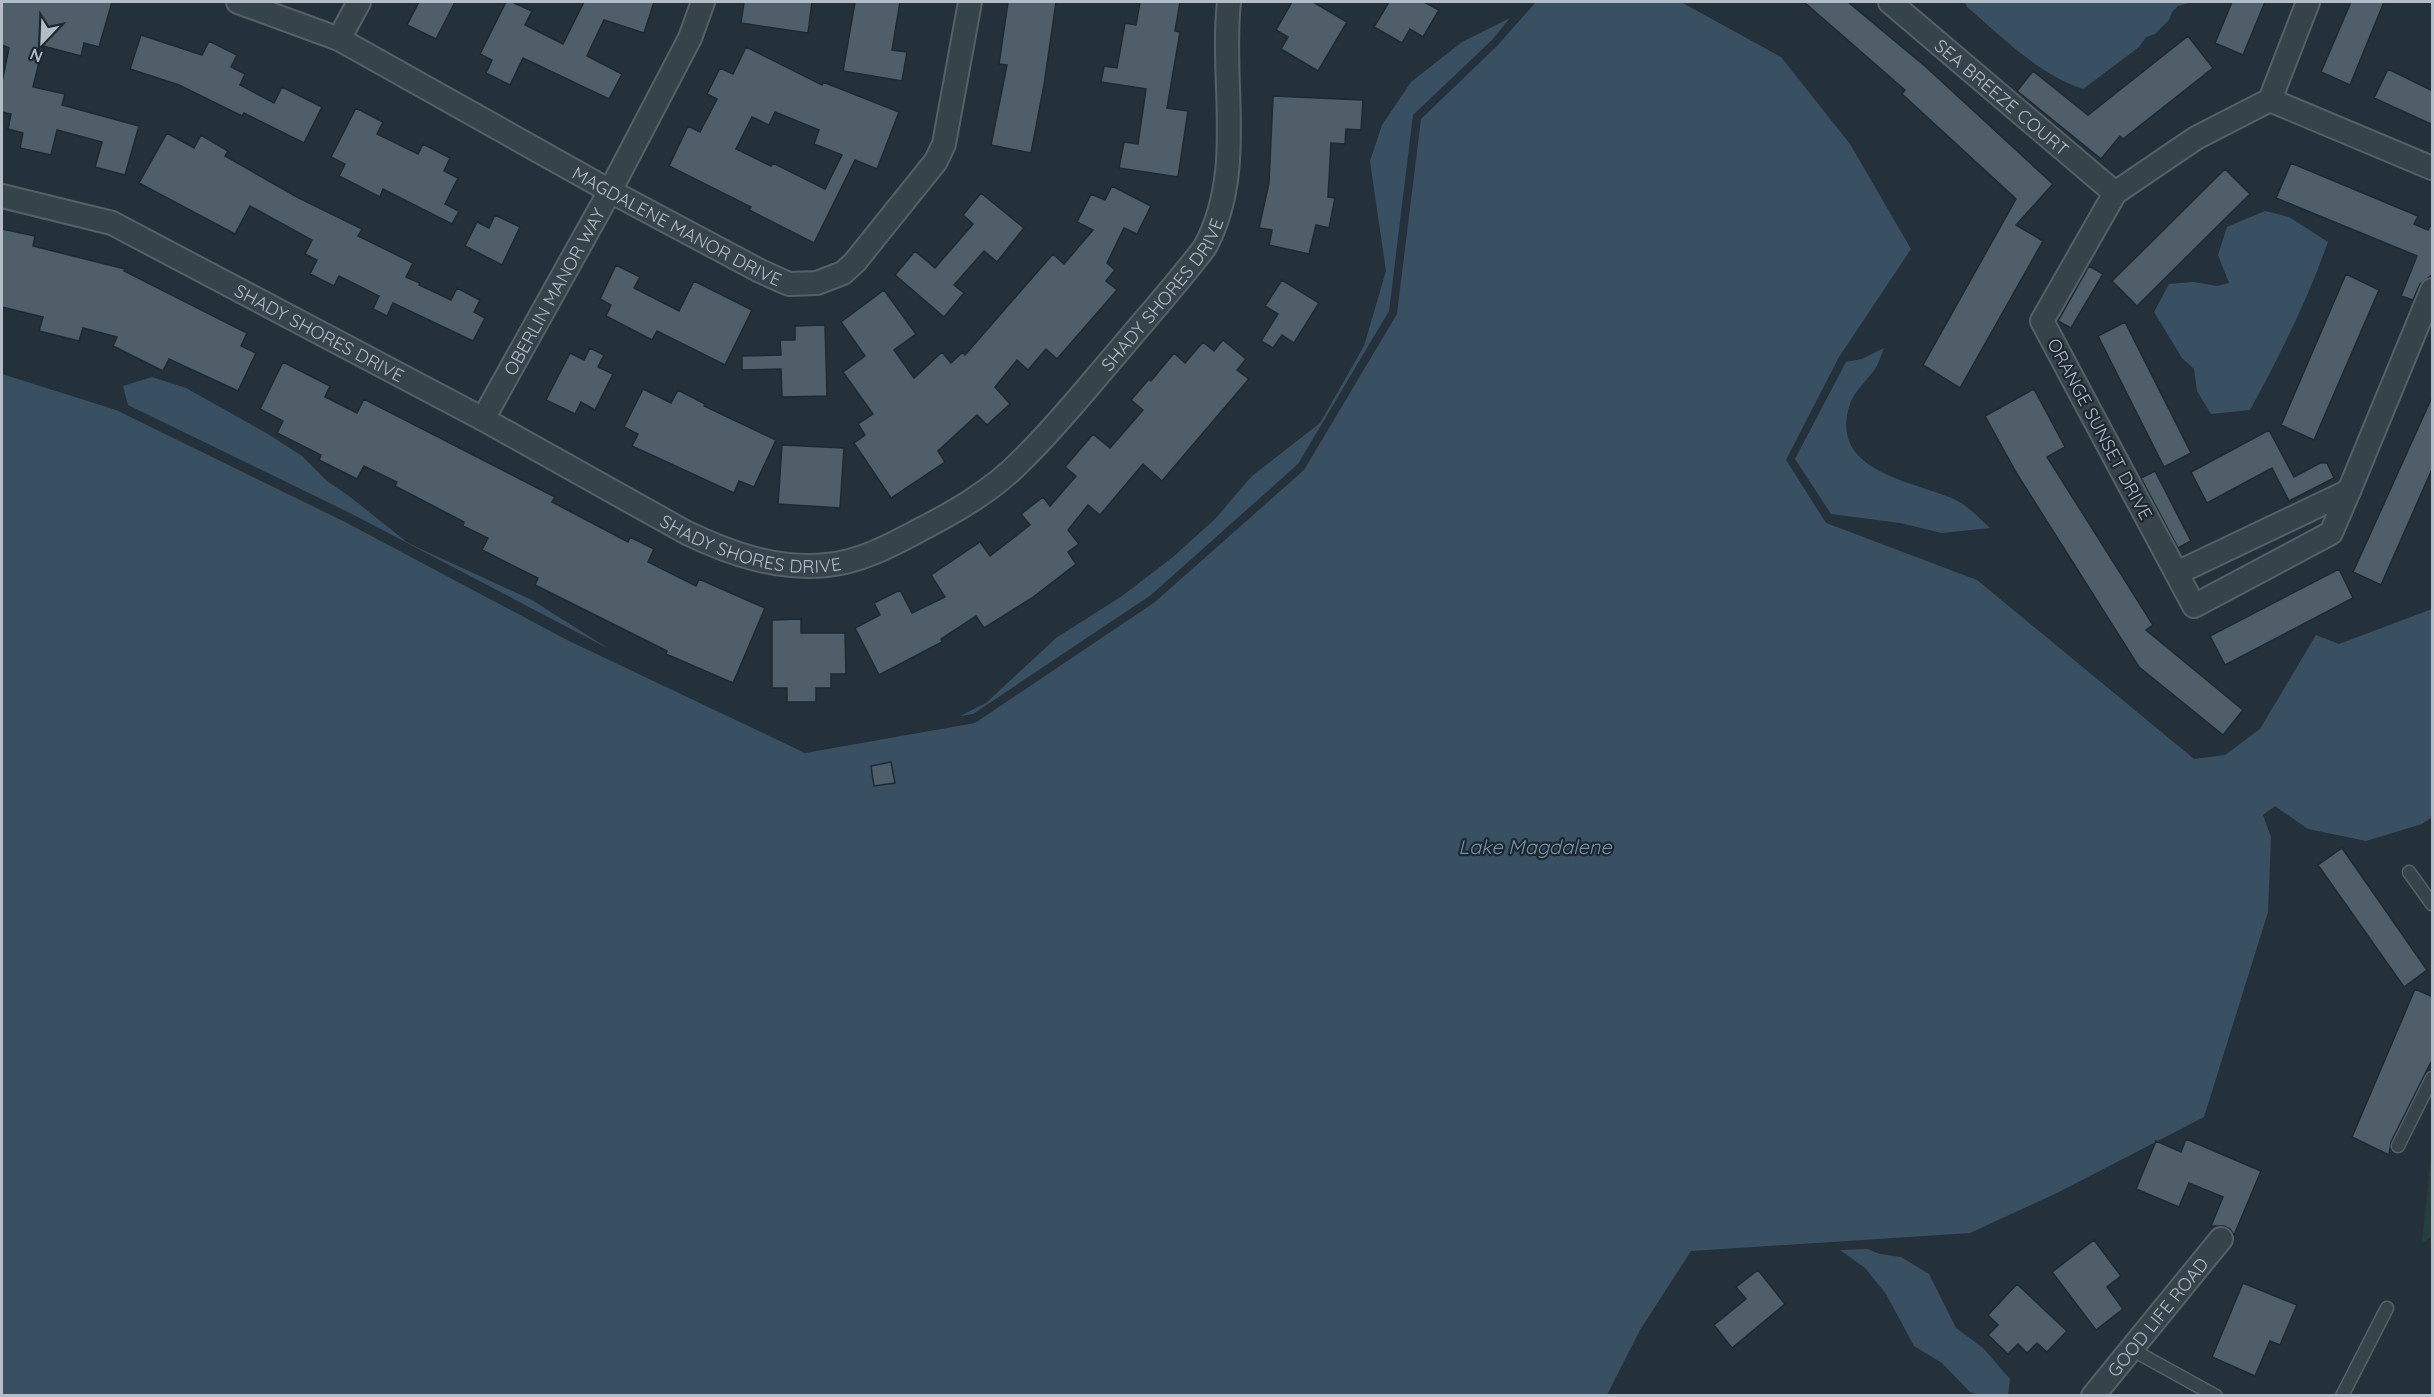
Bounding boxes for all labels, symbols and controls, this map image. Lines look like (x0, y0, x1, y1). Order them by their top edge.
north arrow (12, 12, 72, 72)
street label: SEA BREEZE COURT (1930, 34, 2074, 161)
text: N (27, 44, 45, 67)
street label: MAGDALENE MANOR DRIVE (568, 161, 785, 291)
street label: OBERLIN MANOR WAY (498, 204, 610, 379)
street label: SHADY SHORES DRIVE (1096, 215, 1228, 375)
street label: SHADY SHORES DRIVE (231, 279, 408, 387)
street label: ORANGE SUNSET DRIVE (2042, 334, 2158, 524)
street label: SHADY SHORES DRIVE (656, 509, 843, 577)
water label: Lake Magdalene (1458, 834, 1612, 859)
street label: GOOD LIFE ROAD (2102, 1252, 2213, 1381)

